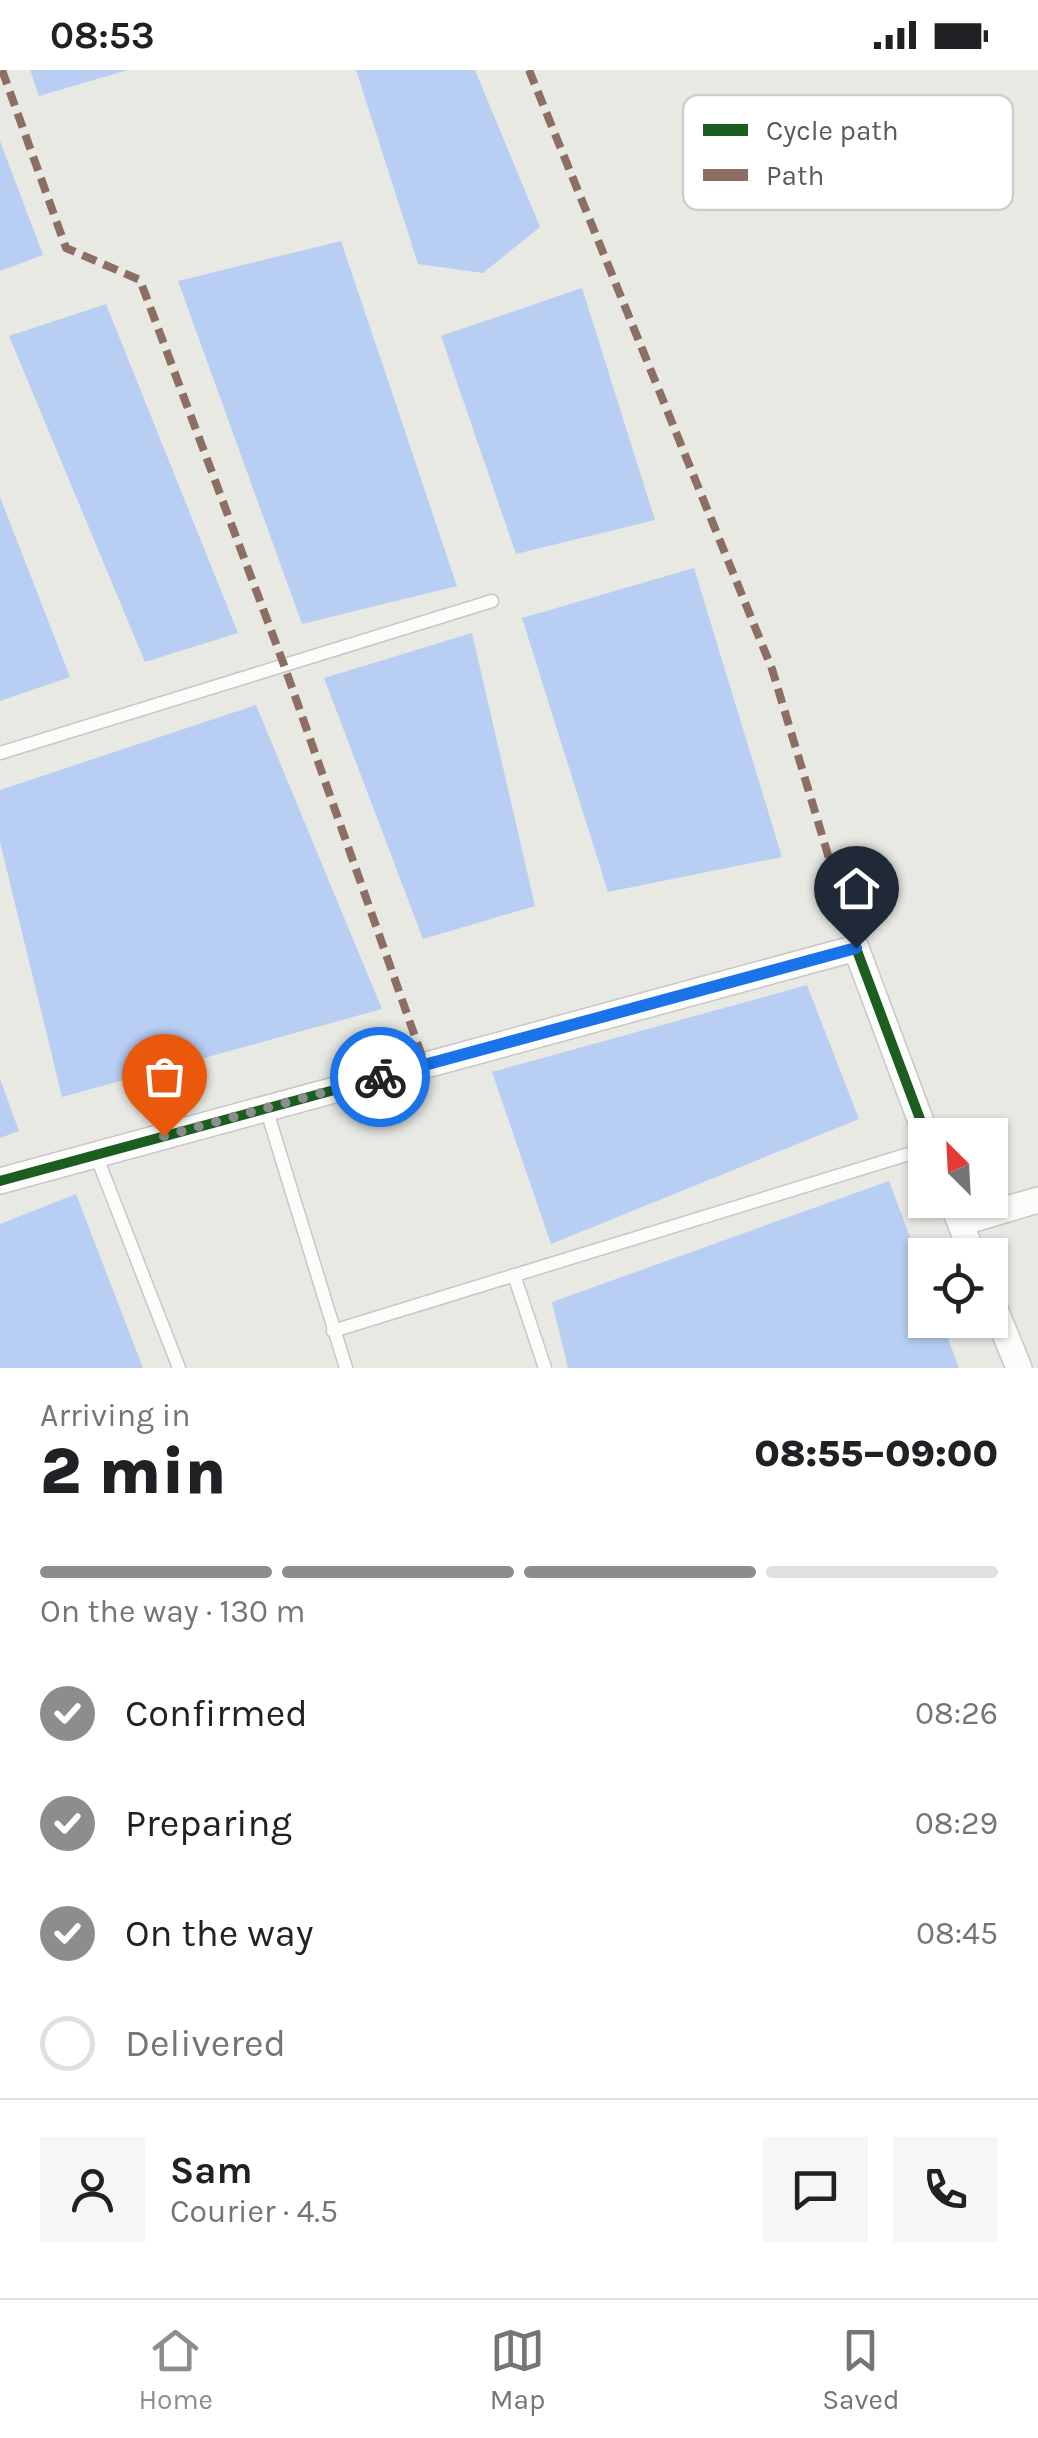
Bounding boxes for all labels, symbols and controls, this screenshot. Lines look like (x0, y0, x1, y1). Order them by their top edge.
text: 08:53 (50, 13, 155, 58)
legend (683, 95, 1013, 210)
text: Cycle path (766, 114, 899, 147)
text: Path (766, 159, 824, 192)
pin (814, 846, 899, 949)
icon: home (829, 861, 884, 916)
courier (330, 1027, 430, 1127)
pin (122, 1034, 207, 1137)
icon: bag (137, 1049, 192, 1104)
icon: bike (353, 1050, 408, 1105)
north arrow (908, 1118, 1008, 1218)
map controls (908, 1118, 1008, 1338)
button: locate (908, 1238, 1008, 1338)
text: Arriving in (40, 1397, 191, 1434)
text: 08:55–09:00 (754, 1431, 998, 1476)
text: 2 min (40, 1433, 226, 1509)
text: On the way · 130 m (40, 1593, 306, 1630)
icon: check (40, 1686, 95, 1741)
text: Confirmed (125, 1691, 308, 1736)
text: 08:26 (915, 1695, 998, 1732)
icon: check (40, 1796, 95, 1851)
text: Preparing (125, 1801, 292, 1846)
text: 08:29 (915, 1805, 998, 1842)
icon: check (40, 1906, 95, 1961)
text: On the way (125, 1911, 313, 1956)
text: 08:45 (916, 1915, 998, 1952)
text: Delivered (125, 2021, 286, 2066)
button: person (40, 2137, 145, 2242)
button: chat (763, 2137, 868, 2242)
button: phone (893, 2137, 998, 2242)
text: Sam (170, 2148, 253, 2193)
text: Courier · 4.5 (170, 2193, 338, 2230)
tab: Home (138, 2323, 213, 2416)
tab: Map (490, 2323, 545, 2416)
tab: Saved (822, 2323, 900, 2416)

